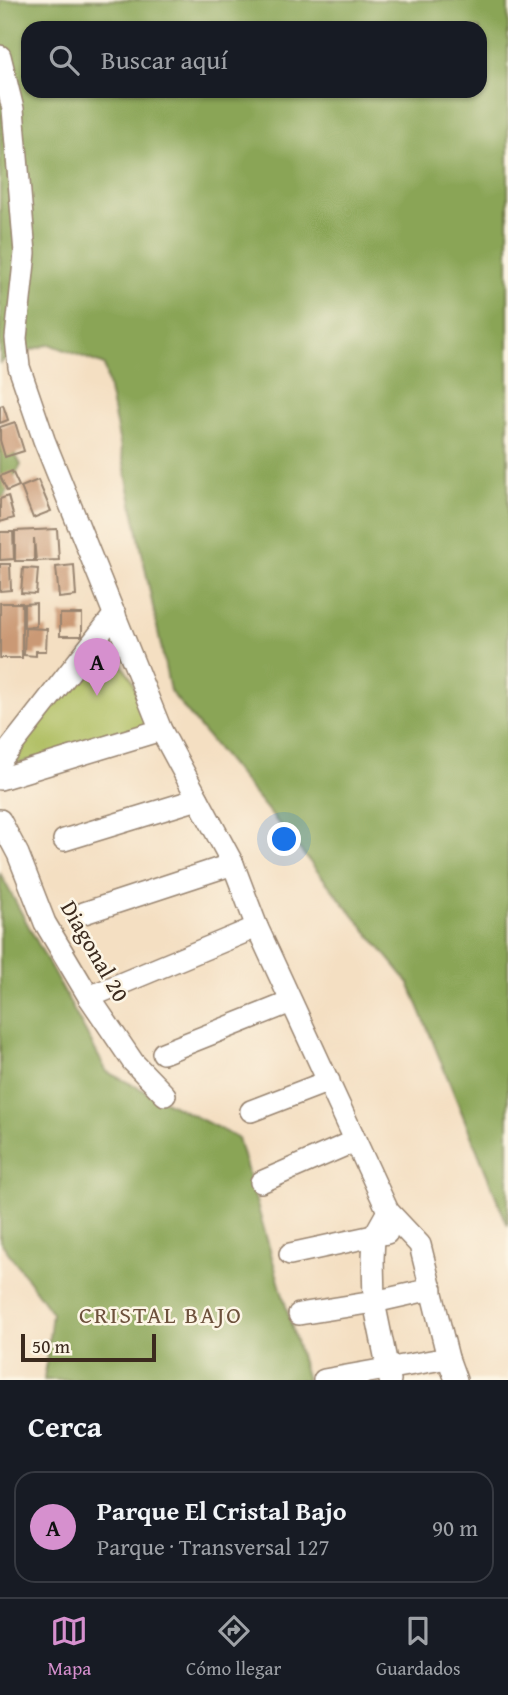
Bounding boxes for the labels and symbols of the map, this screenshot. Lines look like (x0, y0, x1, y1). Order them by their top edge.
pin: A (74, 638, 120, 696)
your location (267, 822, 301, 856)
street label: Diagonal 20 (53, 894, 138, 1007)
district label: CRISTAL BAJO (79, 1297, 243, 1332)
scale bar (21, 1331, 156, 1363)

